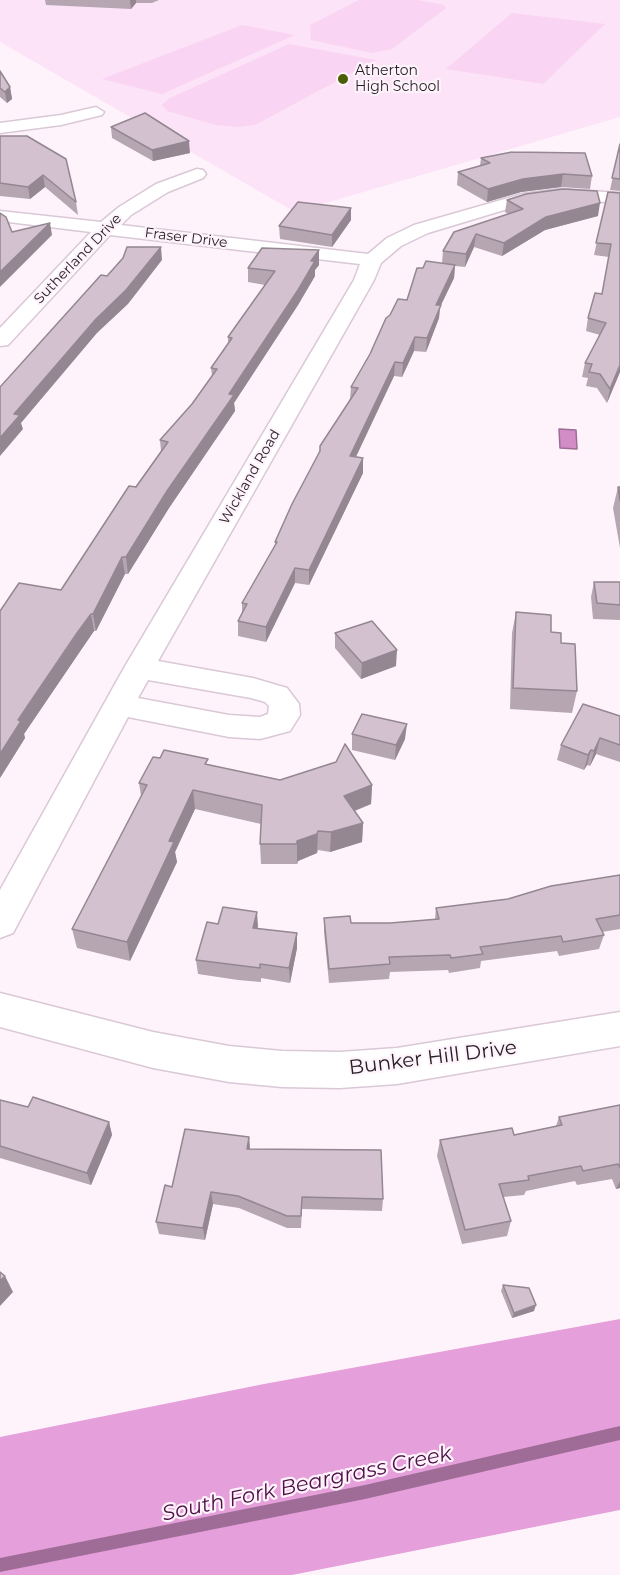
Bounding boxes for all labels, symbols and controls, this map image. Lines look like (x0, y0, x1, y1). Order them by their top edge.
place label: Atherton High School (355, 63, 440, 96)
marker: Atherton High School (336, 72, 350, 86)
street label: Sutherland Drive (31, 211, 125, 307)
street label: Fraser Drive (144, 225, 228, 251)
street label: Wickland Road (216, 427, 284, 527)
street label: Bunker Hill Drive (348, 1036, 518, 1080)
water label: South Fork Beargrass Creek (160, 1441, 454, 1527)

